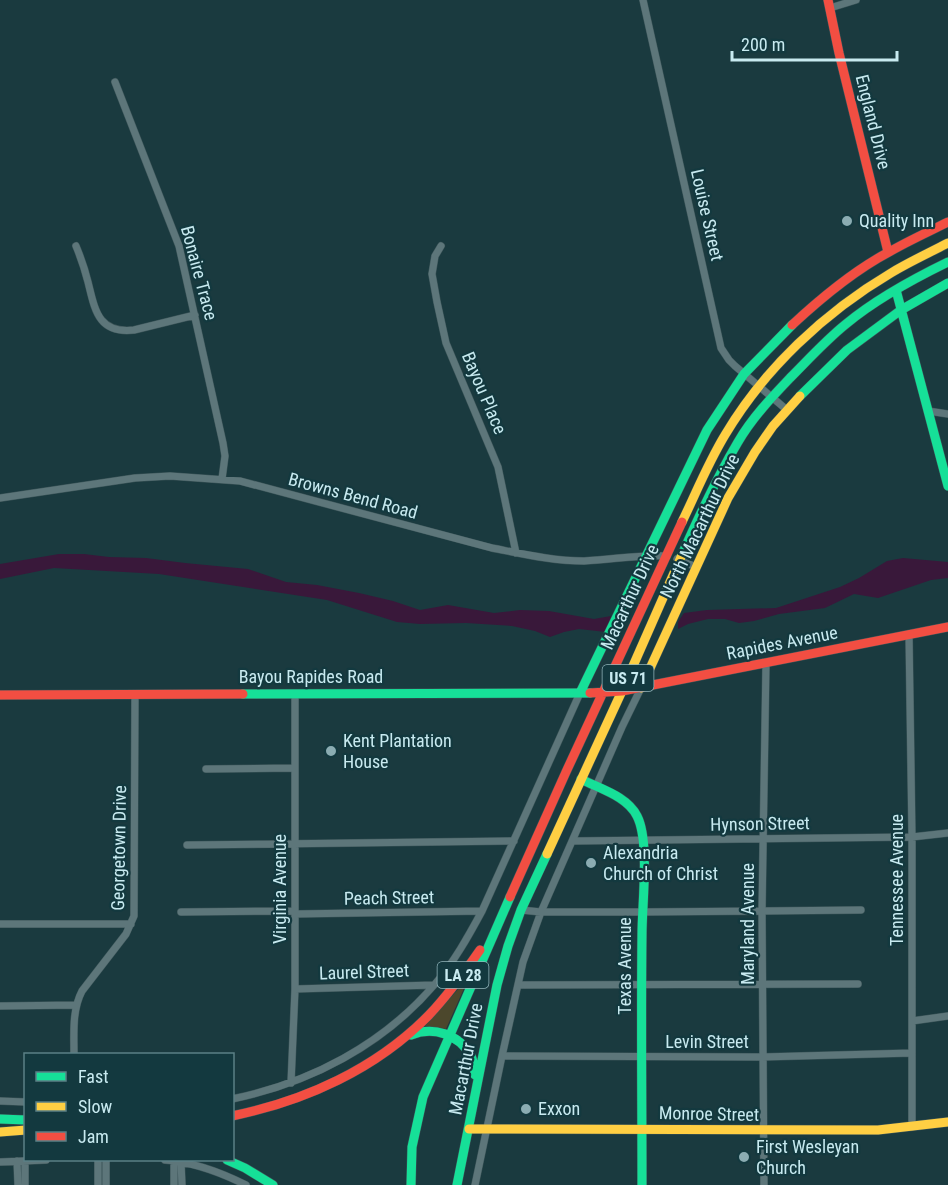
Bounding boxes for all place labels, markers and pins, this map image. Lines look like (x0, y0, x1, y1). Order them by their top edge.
place label: Quality Inn (859, 210, 934, 231)
marker: Quality Inn (840, 214, 854, 228)
place label: Kent Plantation House (343, 730, 452, 772)
marker: Kent Plantation House (324, 744, 338, 758)
place label: Alexandria Church of Christ (603, 842, 718, 884)
marker: Alexandria Church of Christ (584, 856, 598, 870)
place label: Exxon (538, 1098, 580, 1119)
marker: Exxon (519, 1102, 533, 1116)
place label: First Wesleyan Church (756, 1136, 859, 1178)
marker: First Wesleyan Church (737, 1150, 751, 1164)

